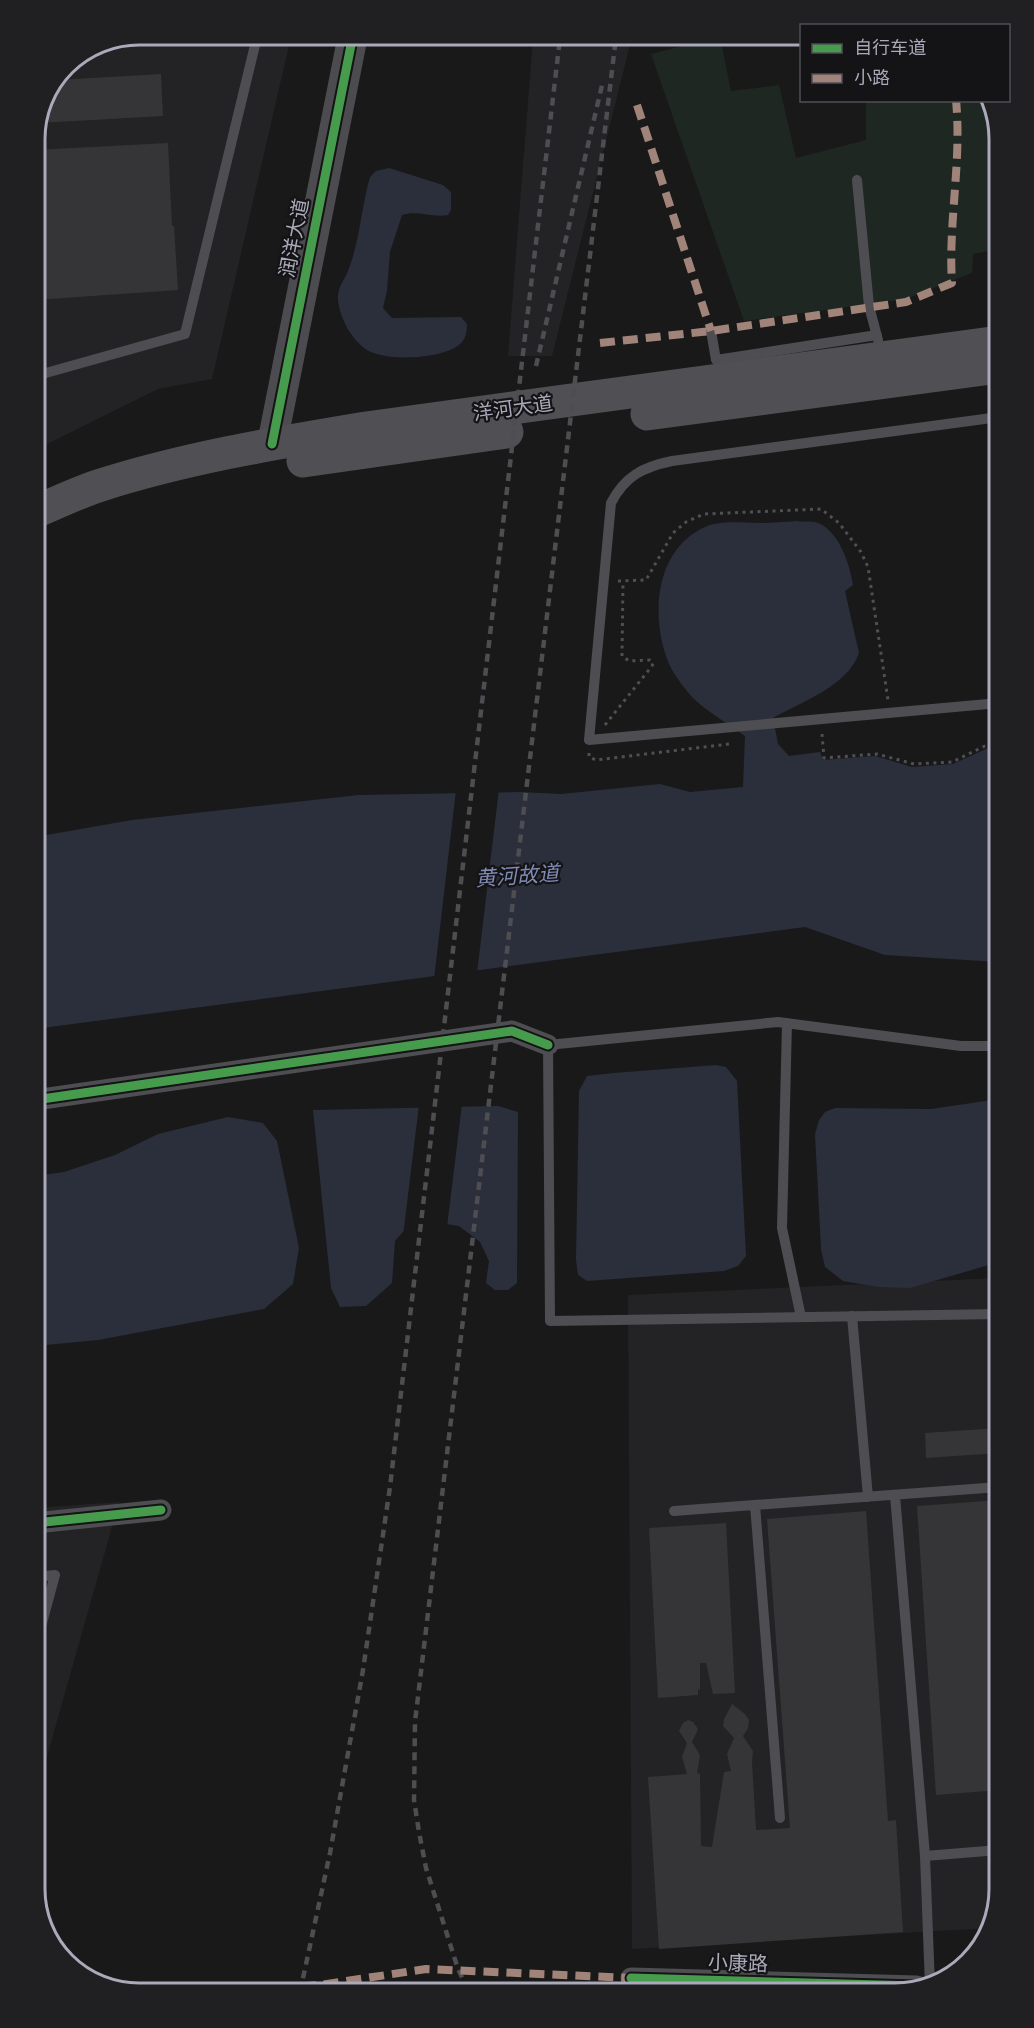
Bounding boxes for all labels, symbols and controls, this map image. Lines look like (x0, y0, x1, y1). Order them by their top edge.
legend (800, 24, 1010, 102)
text: 自行车道 (854, 37, 926, 59)
text: 小路 (854, 67, 890, 89)
street label: 润洋大道 (275, 196, 313, 280)
street label: 洋河大道 (472, 391, 554, 425)
water label: 黄河故道 (474, 860, 563, 891)
street label: 小康路 (708, 1950, 768, 1976)

